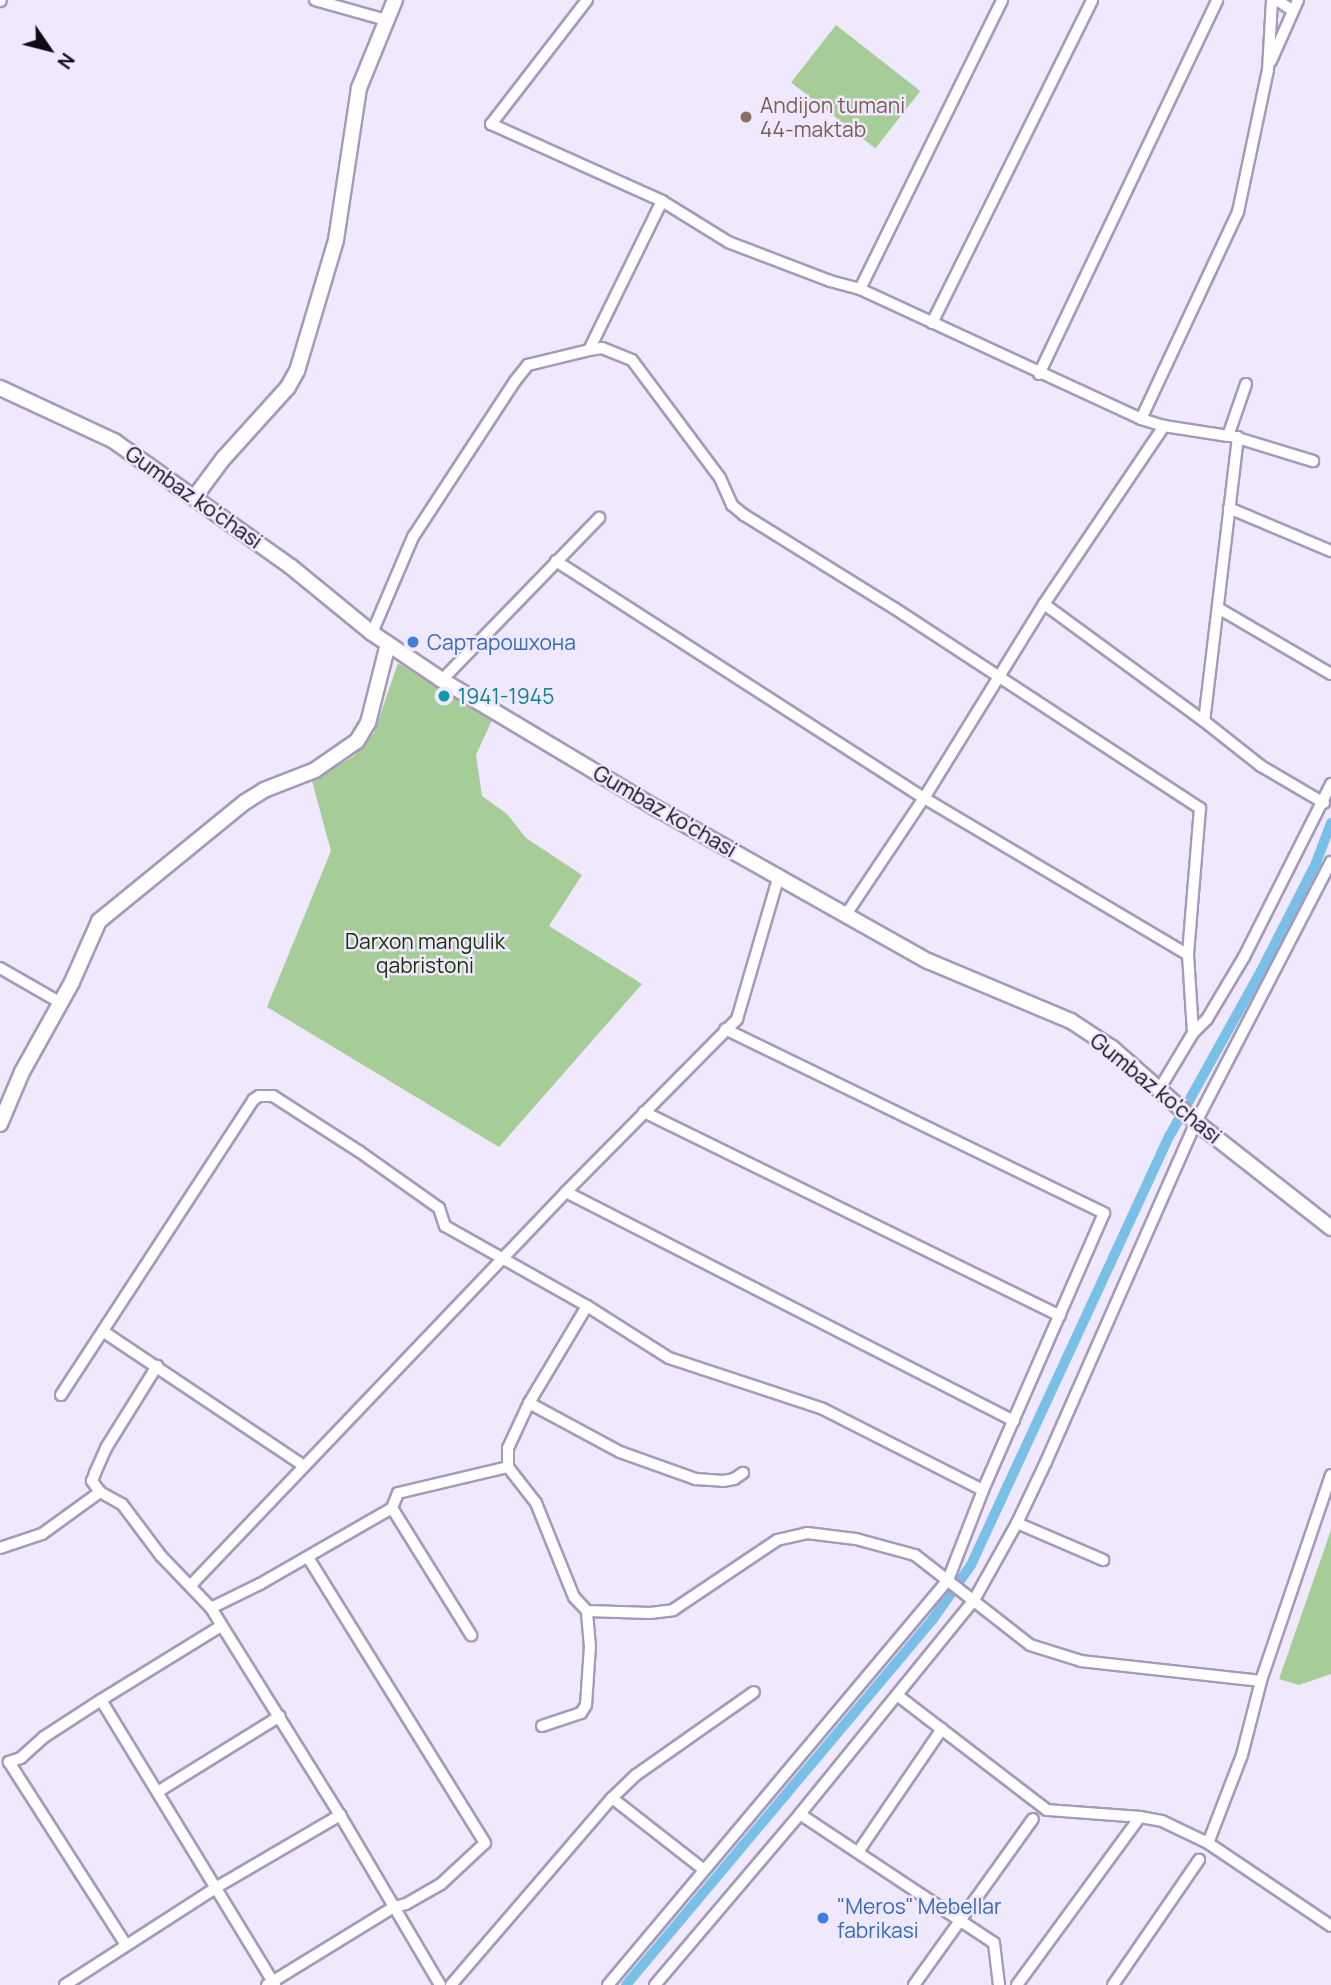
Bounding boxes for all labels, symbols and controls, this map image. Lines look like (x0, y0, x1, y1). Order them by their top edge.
north arrow (14, 14, 84, 84)
text: N (52, 48, 81, 74)
place label: Andijon tumani 44-maktab (760, 92, 905, 142)
marker: Andijon tumani 44-maktab (738, 109, 754, 125)
street label: Gumbaz ko'chasi (121, 440, 267, 554)
place label: Сартарошхона (427, 629, 576, 655)
marker: Сартарошхона (405, 634, 421, 650)
place label: 1941-1945 (458, 683, 554, 709)
marker: 1941-1945 (436, 688, 452, 704)
street label: Gumbaz ko'chasi (589, 760, 741, 862)
park label: Darxon mangulik qabristoni (345, 928, 505, 978)
street label: Gumbaz ko'chasi (1085, 1027, 1227, 1149)
place label: "Meros" Mebellar fabrikasi (837, 1893, 1002, 1943)
marker: "Meros" Mebellar fabrikasi (815, 1910, 831, 1926)

